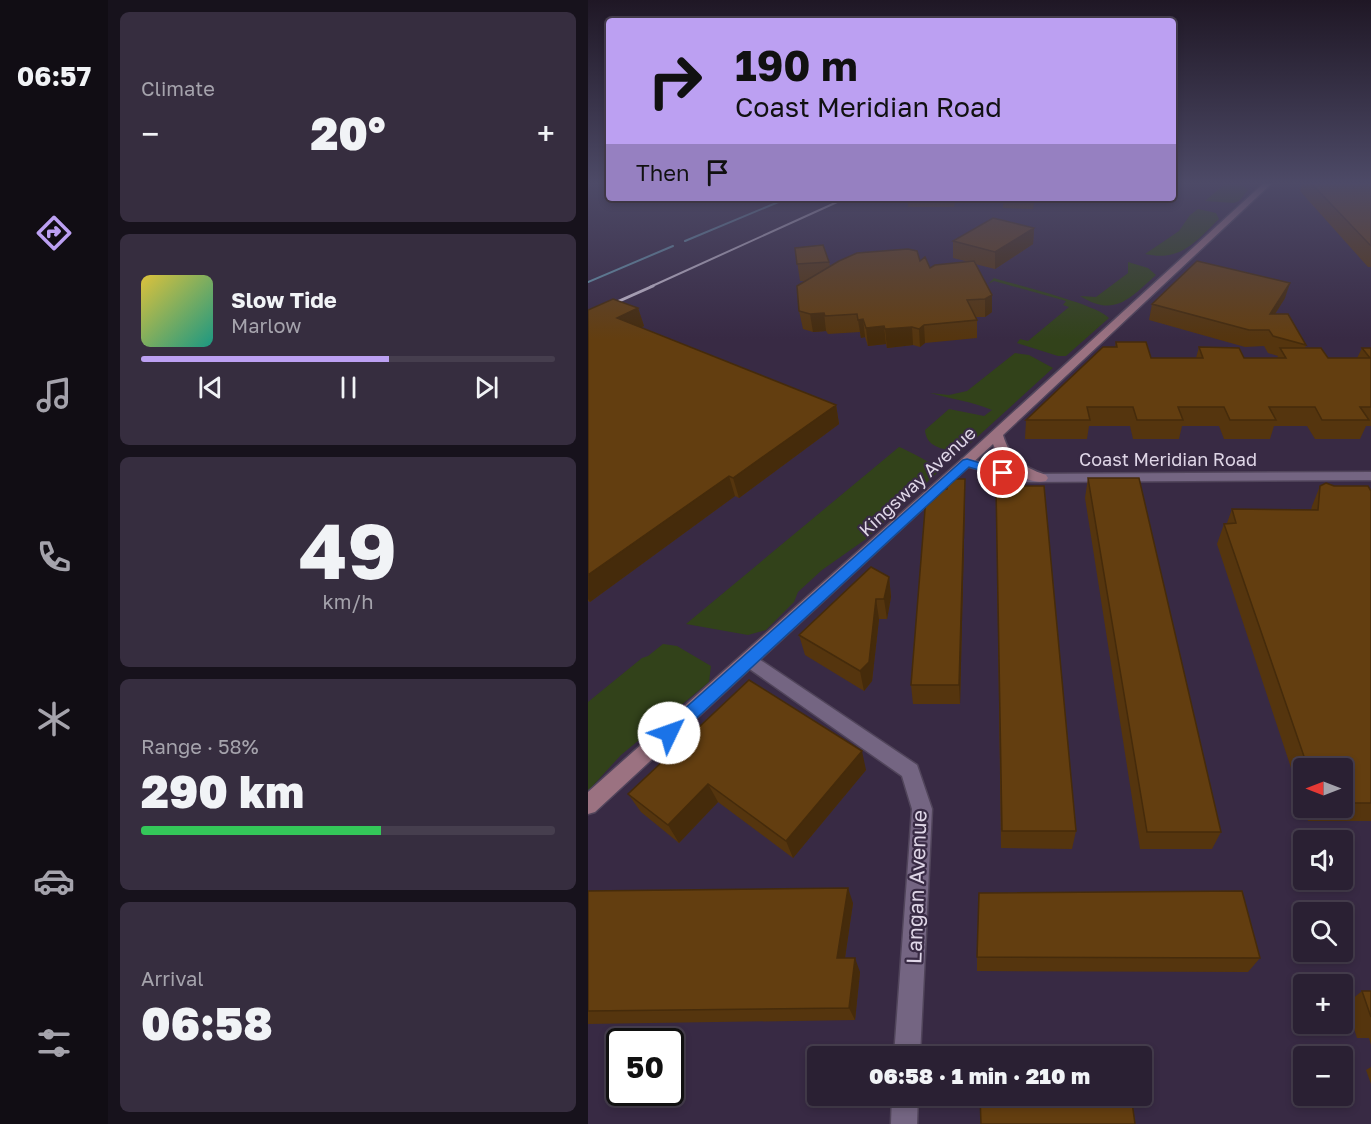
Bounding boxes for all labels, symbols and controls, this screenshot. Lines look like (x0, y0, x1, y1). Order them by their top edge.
text: 190 m (735, 40, 858, 90)
icon: right (636, 42, 714, 120)
text: 06:57 (17, 60, 91, 92)
text: Climate (141, 76, 215, 100)
text: Coast Meridian Road (735, 91, 1002, 123)
text: 20° (310, 106, 386, 160)
text: − (141, 114, 159, 153)
text: + (537, 114, 555, 153)
icon: arrive (701, 156, 734, 189)
text: Then (636, 159, 689, 186)
icon: directions (33, 212, 75, 254)
text: Slow Tide (231, 286, 337, 313)
text: Marlow (231, 313, 302, 337)
icon: previous (194, 371, 227, 404)
icon: pause (332, 371, 365, 404)
icon: next (470, 371, 503, 404)
icon: music (33, 374, 75, 416)
street label: Kingsway Avenue (854, 421, 980, 541)
pin (977, 447, 1028, 498)
street label: Coast Meridian Road (1079, 448, 1257, 470)
icon: arrive (986, 456, 1019, 489)
text: 49 (299, 503, 397, 596)
icon: phone (33, 536, 75, 578)
text: km/h (323, 589, 373, 613)
icon: climate (33, 698, 75, 740)
position arrow (637, 701, 701, 765)
text: Range · 58% (141, 734, 259, 758)
north arrow (1293, 758, 1353, 818)
map controls (1293, 758, 1353, 1106)
text: 290 km (141, 764, 304, 818)
street label: Langan Avenue (900, 810, 932, 964)
button: sound (1293, 830, 1353, 890)
icon: car (33, 860, 75, 902)
button: search (1293, 902, 1353, 962)
text: Arrival (141, 966, 204, 990)
button: + (1293, 974, 1353, 1034)
text: 06:58 (141, 996, 273, 1050)
icon: filters (33, 1022, 75, 1064)
speed limit sign: 50 (606, 1028, 684, 1106)
button: − (1293, 1046, 1353, 1106)
text: 06:58 · 1 min · 210 m (869, 1062, 1090, 1089)

